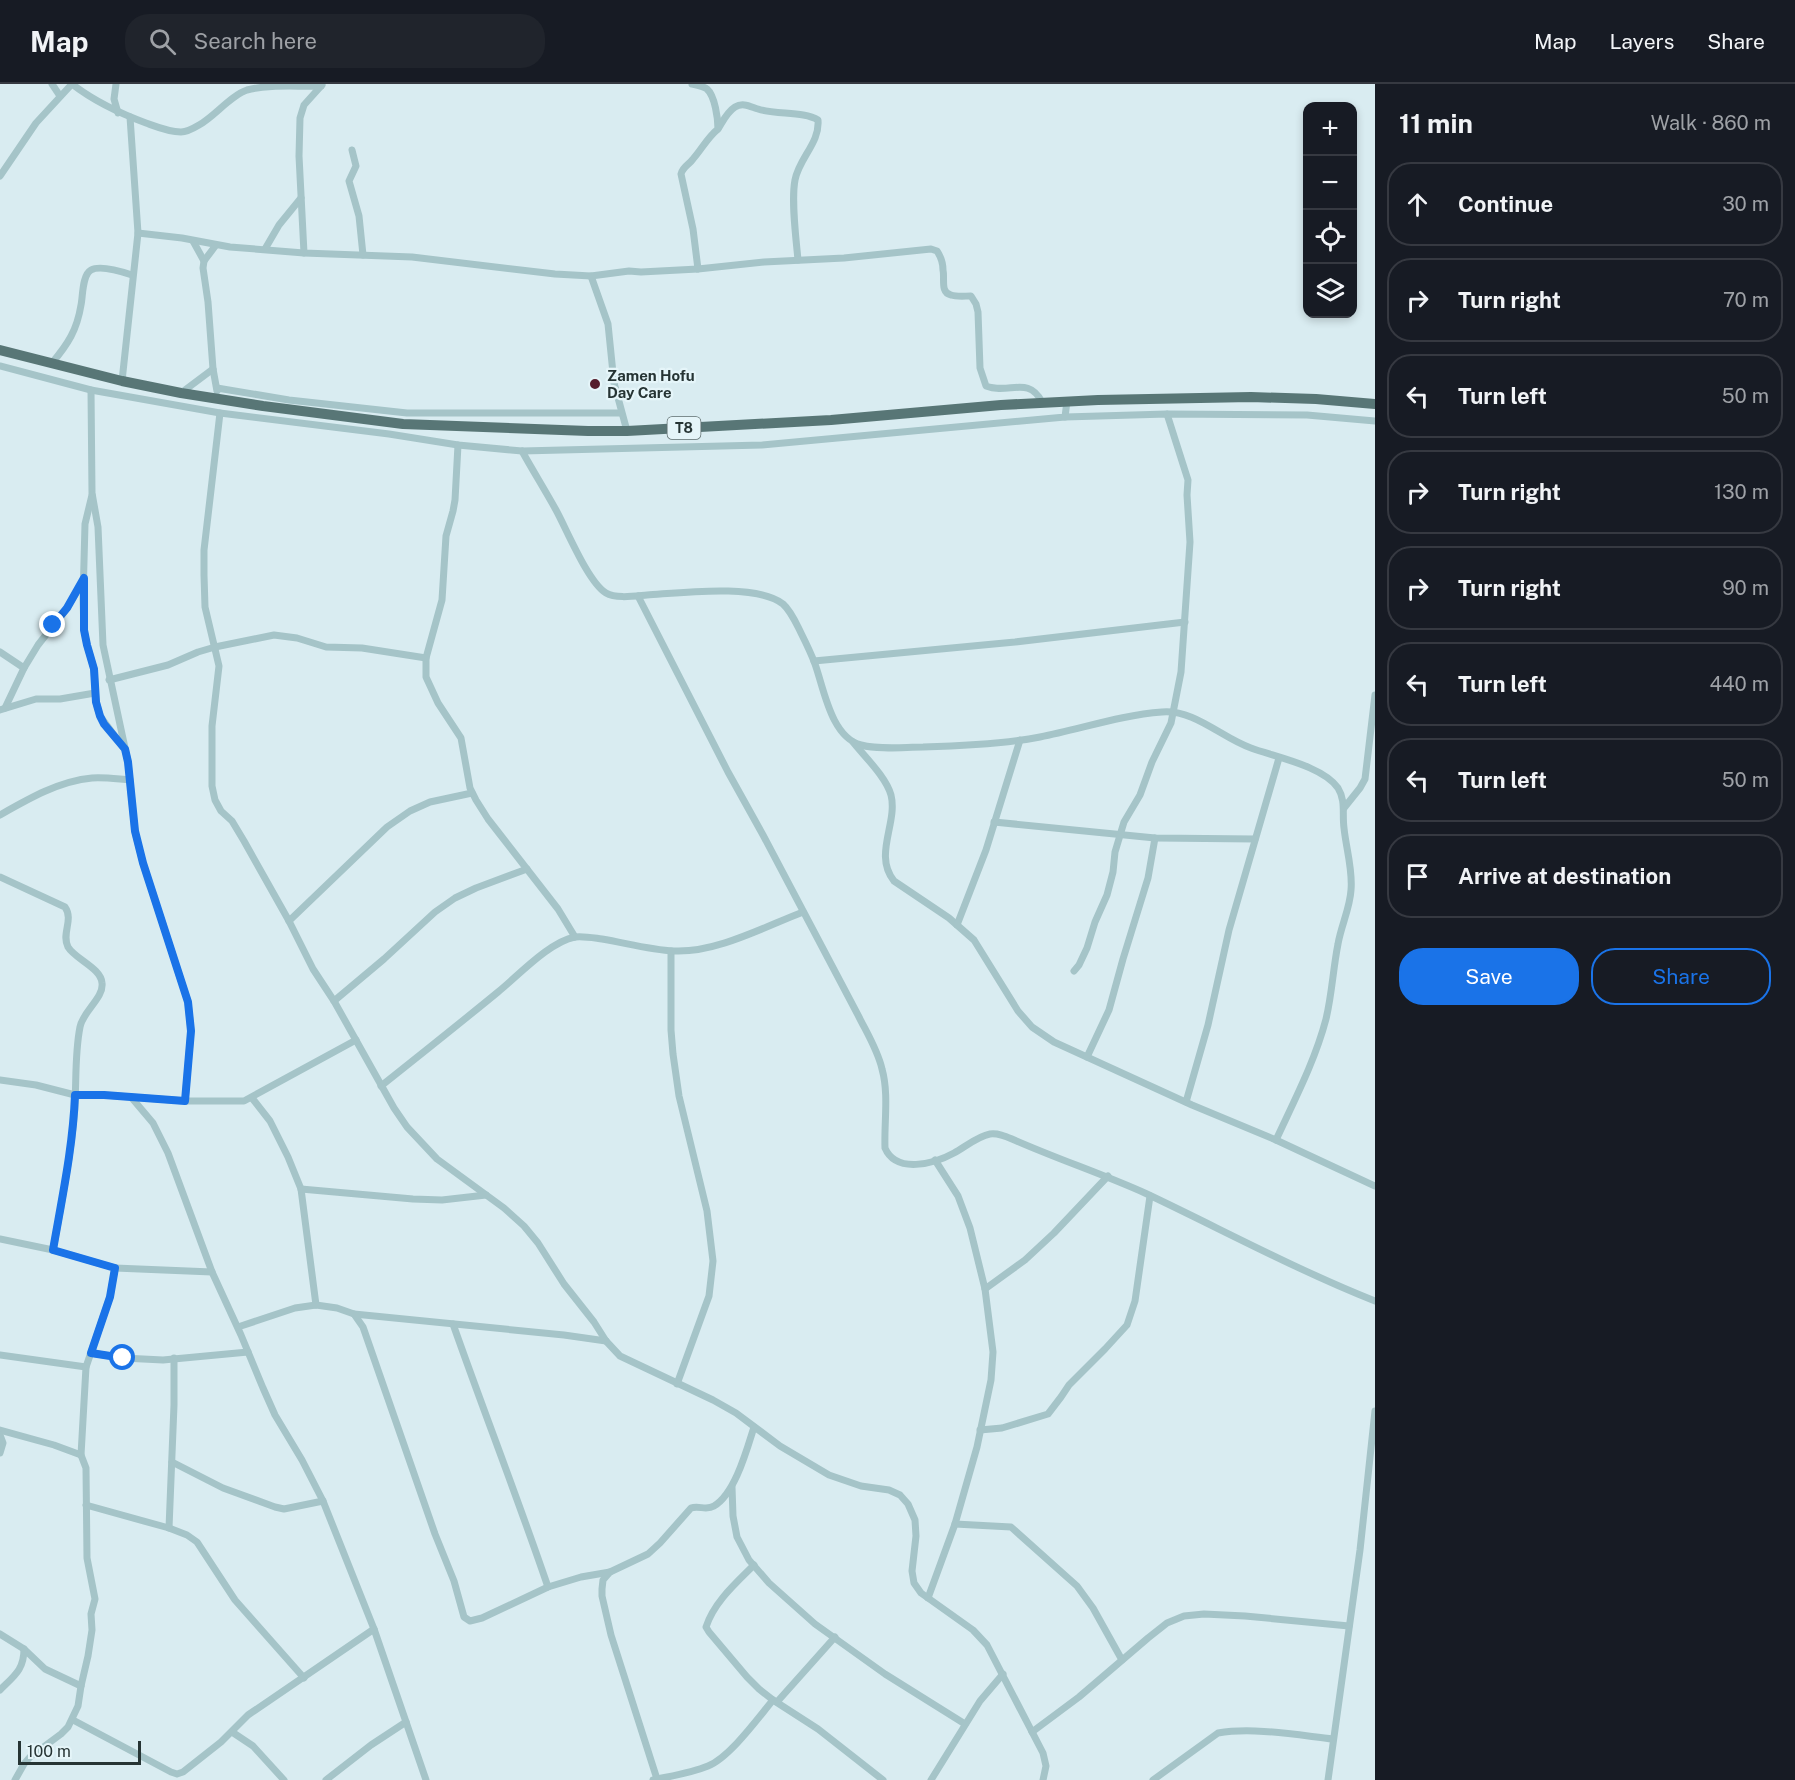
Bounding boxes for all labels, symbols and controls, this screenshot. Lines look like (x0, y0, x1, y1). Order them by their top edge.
search box (125, 14, 545, 68)
text: Map (30, 25, 89, 58)
icon: search (146, 25, 179, 58)
text: Search here (194, 28, 317, 54)
text: Map (1534, 29, 1577, 54)
text: Layers (1610, 29, 1674, 54)
text: Share (1707, 29, 1765, 54)
map controls (1303, 102, 1357, 318)
button: + (1303, 102, 1357, 156)
text: 11 min (1399, 108, 1473, 139)
text: Walk · 860 m (1651, 111, 1771, 135)
button: − (1303, 156, 1357, 210)
icon: ahead (1401, 188, 1434, 221)
text: Continue (1458, 191, 1553, 217)
text: 30 m (1722, 192, 1769, 216)
button: locate (1303, 210, 1357, 264)
button: layers (1303, 264, 1357, 318)
icon: right (1401, 284, 1434, 317)
text: Turn right (1458, 287, 1561, 313)
text: 70 m (1723, 288, 1769, 312)
place label: Zamen Hofu Day Care (607, 367, 695, 401)
marker: Zamen Hofu Day Care (588, 377, 602, 391)
icon: left (1401, 380, 1434, 413)
text: Turn left (1458, 383, 1547, 409)
text: 50 m (1722, 384, 1769, 408)
road number: T8 (668, 417, 700, 439)
icon: right (1401, 476, 1434, 509)
text: Turn right (1458, 479, 1561, 505)
text: 130 m (1714, 480, 1769, 504)
icon: right (1401, 572, 1434, 605)
text: Turn right (1458, 575, 1561, 601)
text: 90 m (1722, 576, 1769, 600)
route end (39, 611, 65, 637)
icon: left (1401, 668, 1434, 701)
text: Turn left (1458, 671, 1547, 697)
text: 440 m (1709, 672, 1769, 696)
icon: left (1401, 764, 1434, 797)
text: Turn left (1458, 767, 1547, 793)
text: 50 m (1722, 768, 1769, 792)
icon: arrive (1401, 860, 1434, 893)
text: Arrive at destination (1458, 863, 1671, 889)
button: Save (1399, 948, 1579, 1005)
button: Share (1591, 948, 1771, 1005)
route start (109, 1344, 135, 1370)
scale bar (18, 1738, 141, 1766)
text: 100 m (27, 1742, 71, 1761)

